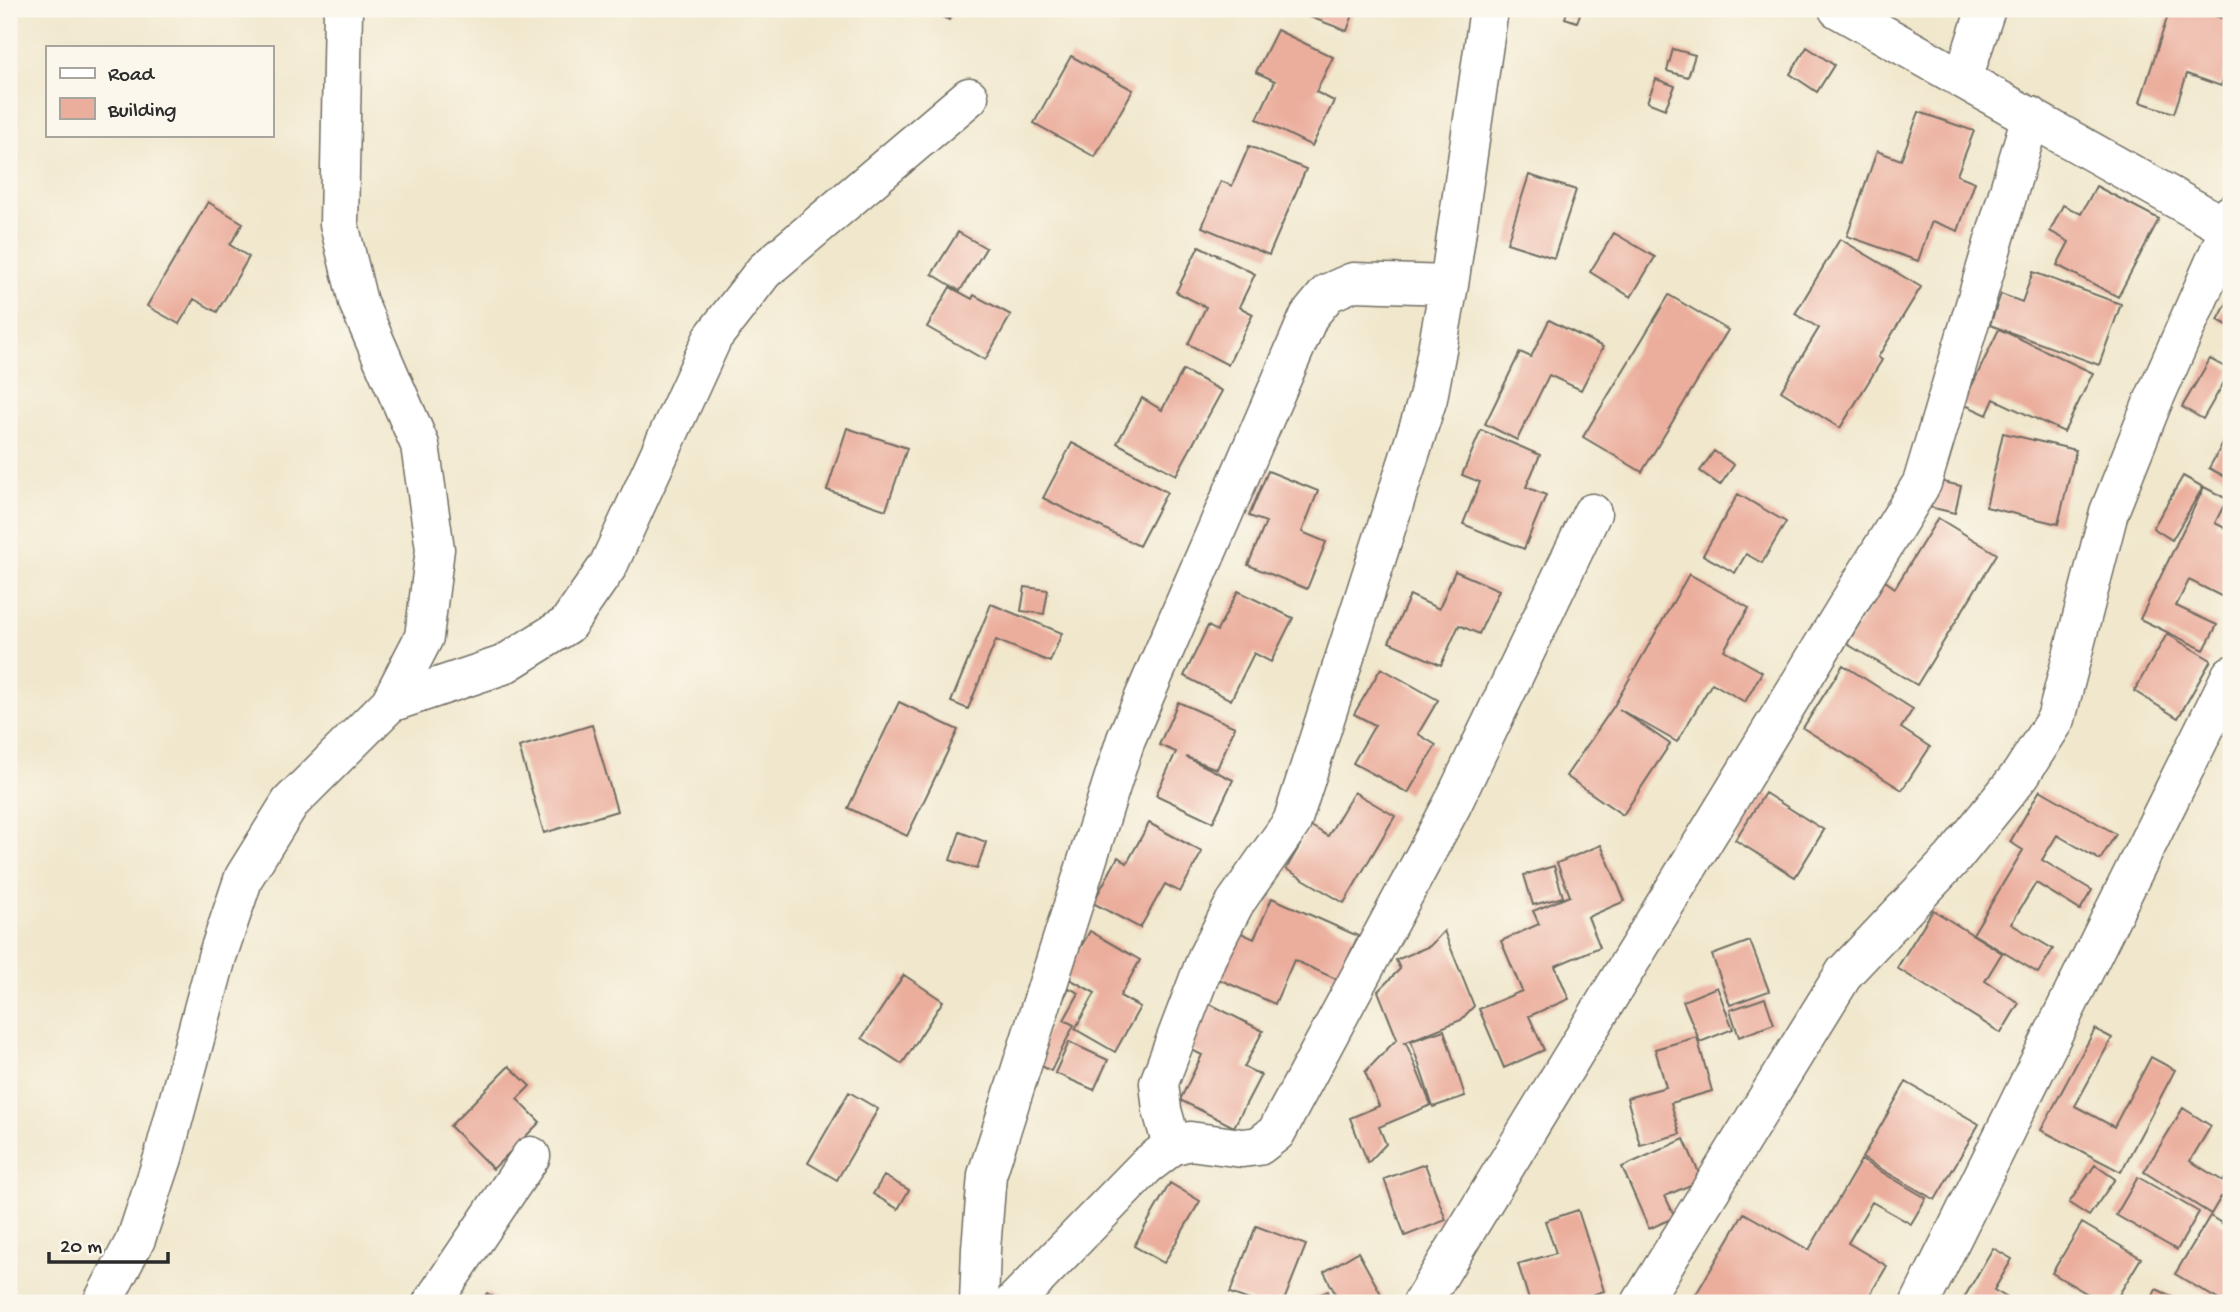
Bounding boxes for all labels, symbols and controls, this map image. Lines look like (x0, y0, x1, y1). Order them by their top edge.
legend (46, 46, 273, 136)
text: Road (108, 64, 156, 89)
text: Building (107, 100, 177, 125)
scale bar (49, 1221, 168, 1265)
text: 20 m (60, 1236, 102, 1261)

